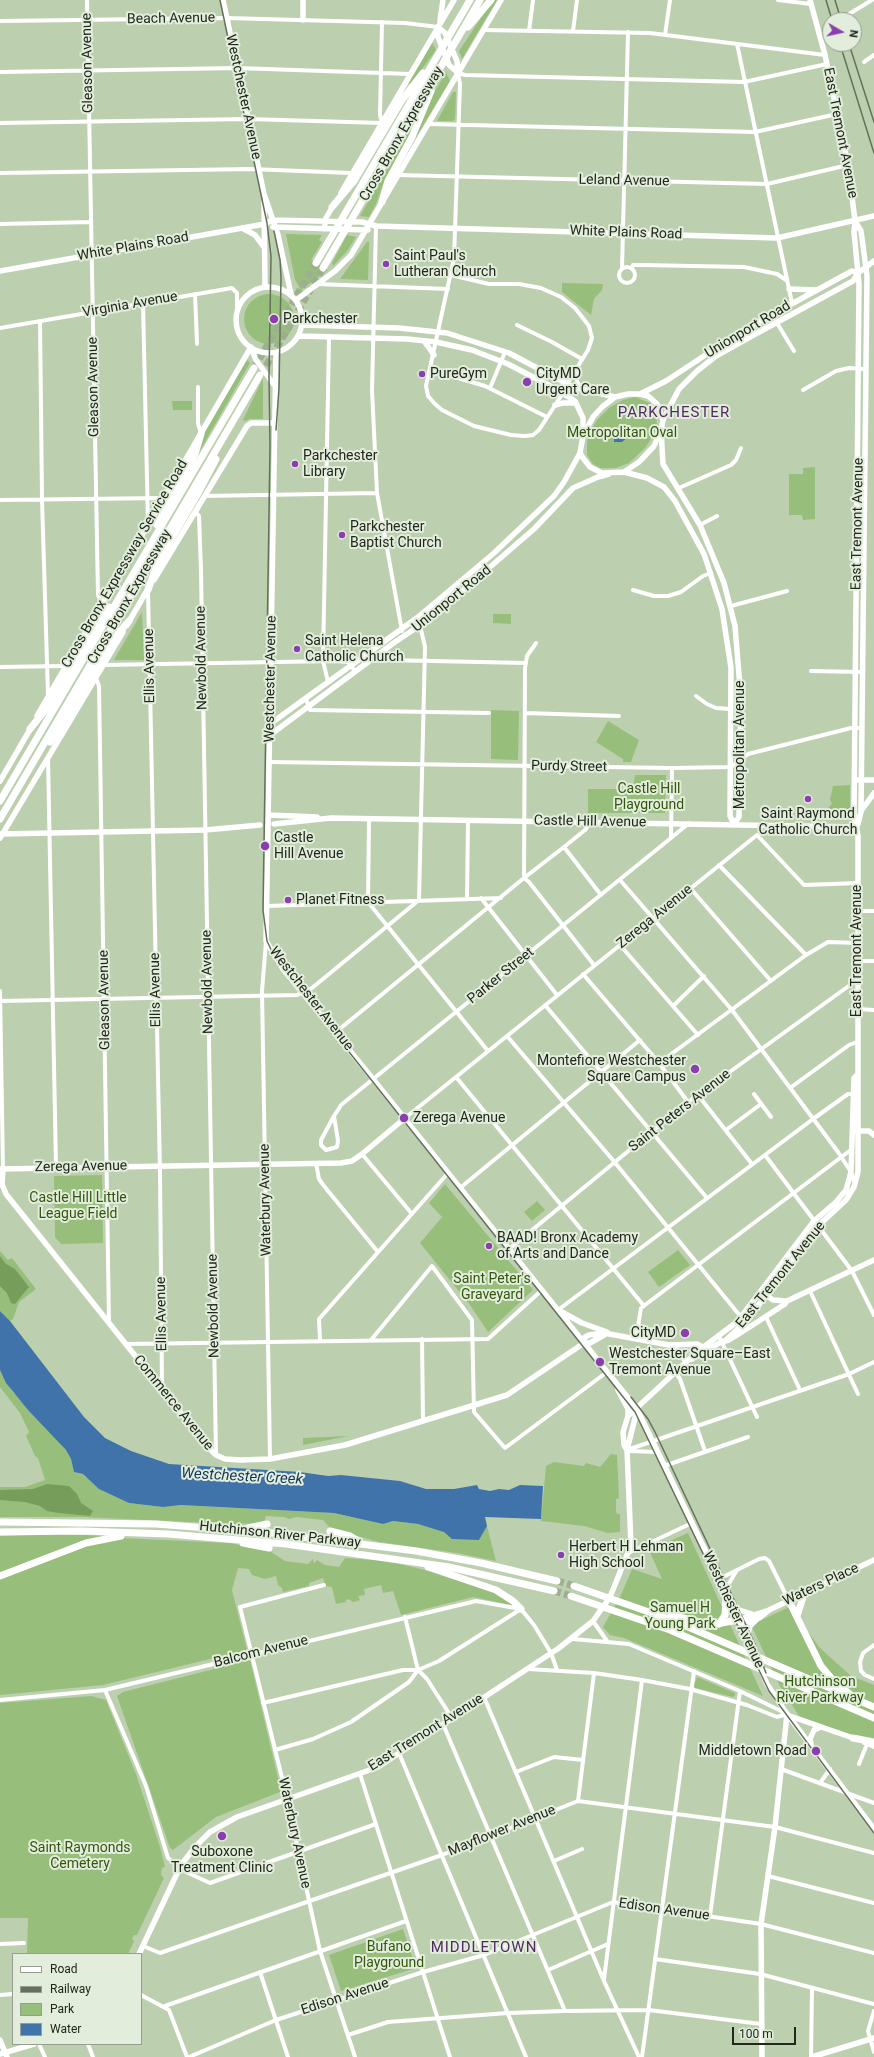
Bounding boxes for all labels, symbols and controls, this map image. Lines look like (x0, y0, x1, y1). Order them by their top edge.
street label: Beach Avenue (127, 10, 215, 28)
north arrow (822, 12, 862, 52)
street label: Gleason Avenue (79, 13, 97, 113)
text: N (846, 29, 860, 39)
street label: Westchester Avenue (222, 33, 264, 161)
street label: Cross Bronx Expressway (356, 64, 448, 204)
street label: East Tremont Avenue (819, 66, 861, 200)
street label: Leland Avenue (578, 172, 670, 190)
street label: White Plains Road (569, 223, 683, 243)
street label: White Plains Road (76, 229, 190, 265)
place label: Saint Paul's Lutheran Church (394, 248, 496, 280)
marker: Saint Paul's Lutheran Church (381, 259, 391, 269)
street label: Virginia Avenue (81, 288, 179, 322)
street label: Unionport Road (702, 298, 794, 362)
place label: Parkchester (283, 311, 358, 327)
marker: Parkchester (268, 313, 280, 325)
street label: Gleason Avenue (85, 337, 103, 437)
place label: PureGym (430, 366, 487, 382)
place label: CityMD Urgent Care (536, 366, 610, 398)
marker: PureGym (417, 369, 427, 379)
marker: CityMD Urgent Care (521, 376, 533, 388)
district label: PARKCHESTER (618, 404, 730, 422)
park label: Metropolitan Oval (567, 425, 677, 441)
place label: Parkchester Library (303, 448, 378, 480)
street label: Cross Bronx Expressway Service Road (58, 457, 192, 671)
street label: East Tremont Avenue (848, 458, 868, 590)
marker: Parkchester Library (290, 459, 300, 469)
place label: Parkchester Baptist Church (350, 519, 442, 552)
street label: Cross Bronx Expressway (84, 527, 176, 667)
marker: Parkchester Baptist Church (337, 530, 347, 540)
street label: Unionport Road (409, 562, 495, 636)
street label: Newbold Avenue (193, 606, 211, 710)
street label: Westchester Avenue (261, 615, 281, 743)
street label: Ellis Avenue (141, 629, 159, 703)
place label: Saint Helena Catholic Church (305, 633, 404, 666)
marker: Saint Helena Catholic Church (292, 644, 302, 654)
street label: Metropolitan Avenue (732, 681, 748, 809)
street label: Purdy Street (531, 758, 607, 776)
park label: Castle Hill Playground (614, 781, 684, 814)
marker: Saint Raymond Catholic Church (803, 794, 813, 804)
place label: Saint Raymond Catholic Church (759, 806, 857, 838)
street label: Castle Hill Avenue (534, 813, 646, 831)
place label: Castle Hill Avenue (274, 830, 343, 862)
marker: Castle Hill Avenue (259, 840, 271, 852)
street label: Zerega Avenue (614, 881, 696, 953)
street label: East Tremont Avenue (849, 885, 865, 1017)
place label: Planet Fitness (296, 892, 384, 908)
marker: Planet Fitness (283, 895, 293, 905)
street label: Newbold Avenue (199, 930, 217, 1034)
street label: Westchester Avenue (265, 944, 357, 1054)
street label: Parker Street (464, 944, 538, 1008)
street label: Gleason Avenue (96, 950, 114, 1050)
street label: Ellis Avenue (147, 953, 165, 1027)
place label: Montefiore Westchester Square Campus (537, 1053, 686, 1086)
marker: Montefiore Westchester Square Campus (689, 1063, 701, 1075)
street label: Saint Peters Avenue (626, 1066, 734, 1156)
place label: Zerega Avenue (413, 1110, 505, 1126)
marker: Zerega Avenue (398, 1112, 410, 1124)
street label: Waterbury Avenue (257, 1143, 275, 1257)
street label: Zerega Avenue (35, 1158, 127, 1176)
park label: Castle Hill Little League Field (29, 1190, 127, 1222)
street label: East Tremont Avenue (733, 1218, 829, 1332)
place label: BAAD! Bronx Academy of Arts and Dance (497, 1230, 638, 1262)
marker: BAAD! Bronx Academy of Arts and Dance (484, 1241, 494, 1251)
street label: Newbold Avenue (205, 1254, 223, 1358)
park label: Saint Peter's Graveyard (453, 1271, 531, 1304)
street label: Ellis Avenue (153, 1277, 171, 1351)
place label: CityMD (631, 1325, 676, 1341)
marker: CityMD (679, 1327, 691, 1339)
place label: Westchester Square–East Tremont Avenue (609, 1346, 771, 1378)
street label: Commerce Avenue (129, 1352, 217, 1454)
marker: Westchester Square–East Tremont Avenue (594, 1356, 606, 1368)
water label: Westchester Creek (181, 1465, 303, 1489)
street label: Hutchinson River Parkway (199, 1518, 361, 1552)
place label: Herbert H Lehman High School (569, 1539, 683, 1572)
street label: Westchester Avenue (699, 1549, 767, 1671)
marker: Herbert H Lehman High School (556, 1550, 566, 1560)
street label: Waters Place (780, 1560, 862, 1610)
park label: Samuel H Young Park (645, 1600, 715, 1632)
street label: Balcom Avenue (212, 1632, 310, 1672)
park label: Hutchinson River Parkway (776, 1674, 864, 1706)
street label: East Tremont Avenue (365, 1691, 487, 1775)
place label: Middletown Road (698, 1743, 807, 1759)
marker: Middletown Road (810, 1745, 822, 1757)
street label: Waterbury Avenue (274, 1776, 314, 1890)
street label: Mayflower Avenue (446, 1802, 558, 1860)
marker: Suboxone Treatment Clinic (216, 1830, 228, 1842)
park label: Saint Raymonds Cemetery (30, 1840, 130, 1872)
place label: Suboxone Treatment Clinic (171, 1844, 273, 1876)
street label: Edison Avenue (618, 1895, 710, 1925)
park label: Bufano Playground (354, 1939, 424, 1972)
district label: MIDDLETOWN (431, 1939, 537, 1957)
legend (12, 1953, 142, 2045)
text: Road (50, 1962, 78, 1976)
street label: Edison Avenue (299, 1975, 391, 2019)
text: Railway (50, 1982, 91, 1996)
text: Park (50, 2002, 74, 2016)
scale bar (734, 2019, 798, 2045)
text: Water (50, 2022, 81, 2036)
text: 100 m (739, 2027, 773, 2041)

